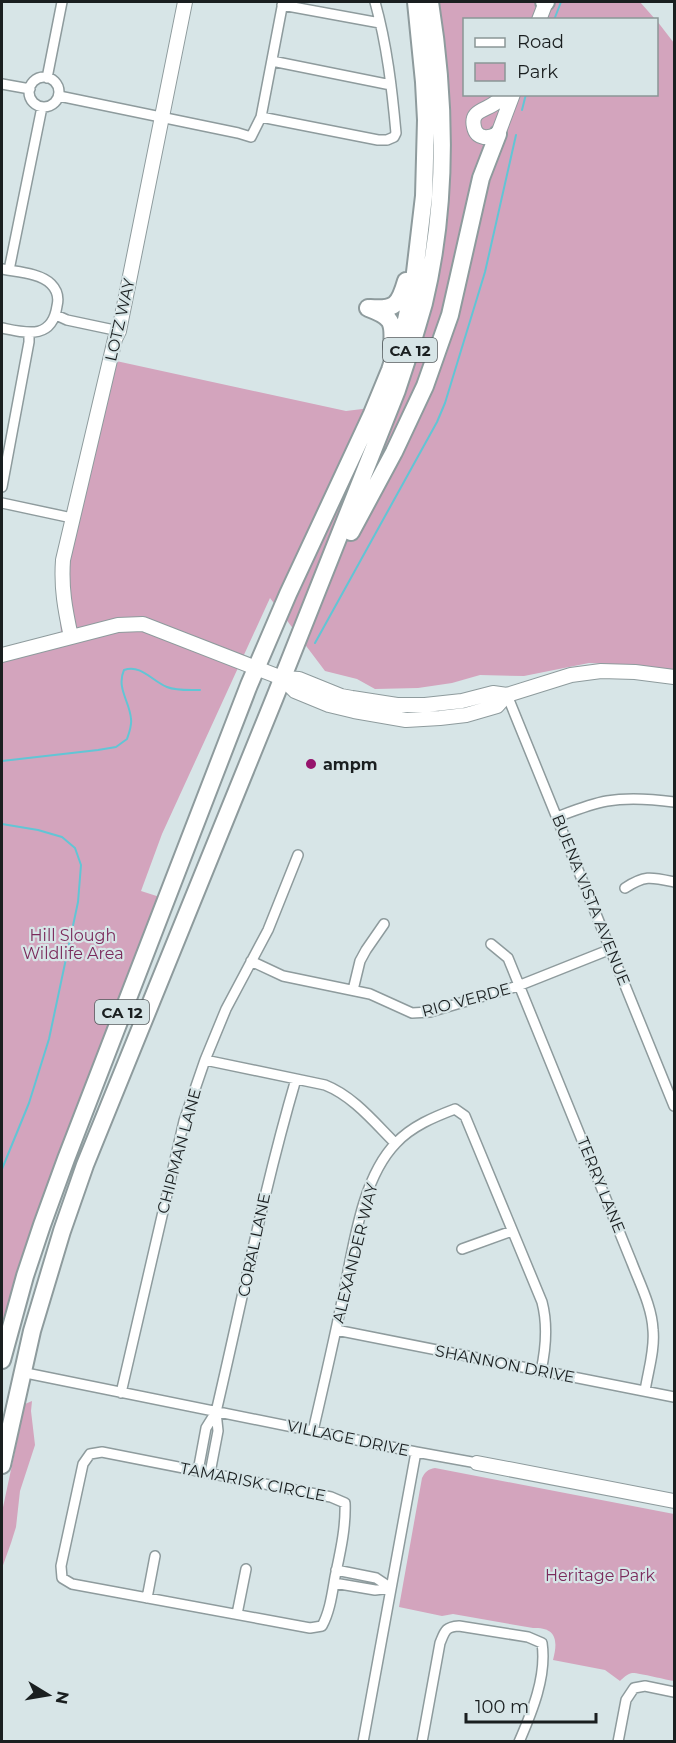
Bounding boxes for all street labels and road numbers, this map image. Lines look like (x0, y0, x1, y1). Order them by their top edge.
street label: LOTZ WAY (101, 276, 139, 363)
road number: CA 12 (383, 338, 437, 362)
street label: BUENA VISTA AVENUE (548, 812, 634, 988)
street label: RIO VERDE (420, 979, 512, 1021)
road number: CA 12 (95, 1000, 149, 1024)
street label: CHIPMAN LANE (153, 1086, 205, 1216)
street label: TERRY LANE (573, 1134, 629, 1236)
street label: ALEXANDER WAY (328, 1180, 382, 1325)
street label: CORAL LANE (234, 1191, 274, 1299)
street label: SHANNON DRIVE (434, 1341, 576, 1387)
street label: VILLAGE DRIVE (285, 1416, 411, 1460)
street label: TAMARISK CIRCLE (179, 1459, 327, 1505)

